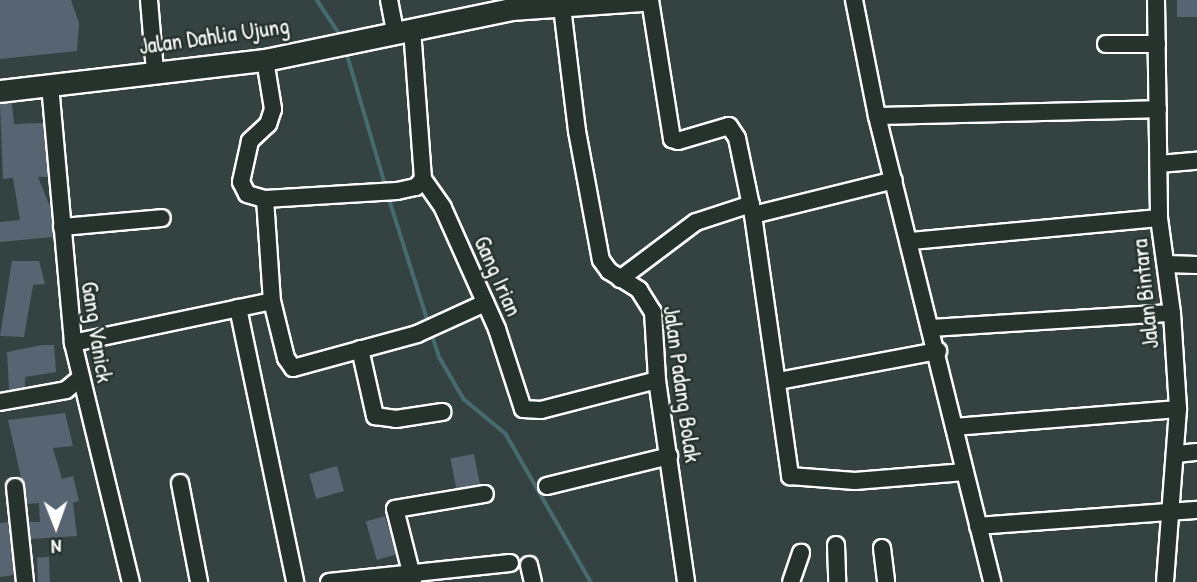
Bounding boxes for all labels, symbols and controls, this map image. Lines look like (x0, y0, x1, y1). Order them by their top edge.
street label: Jalan Dahlia Ujung (137, 12, 291, 60)
street label: Gang Irian (468, 232, 528, 320)
street label: Jalan Bintara (1126, 238, 1164, 350)
street label: Gang Vanick (75, 280, 119, 384)
street label: Jalan Padang Bolak (657, 304, 707, 464)
north arrow (21, 491, 91, 561)
text: N (51, 534, 62, 560)

